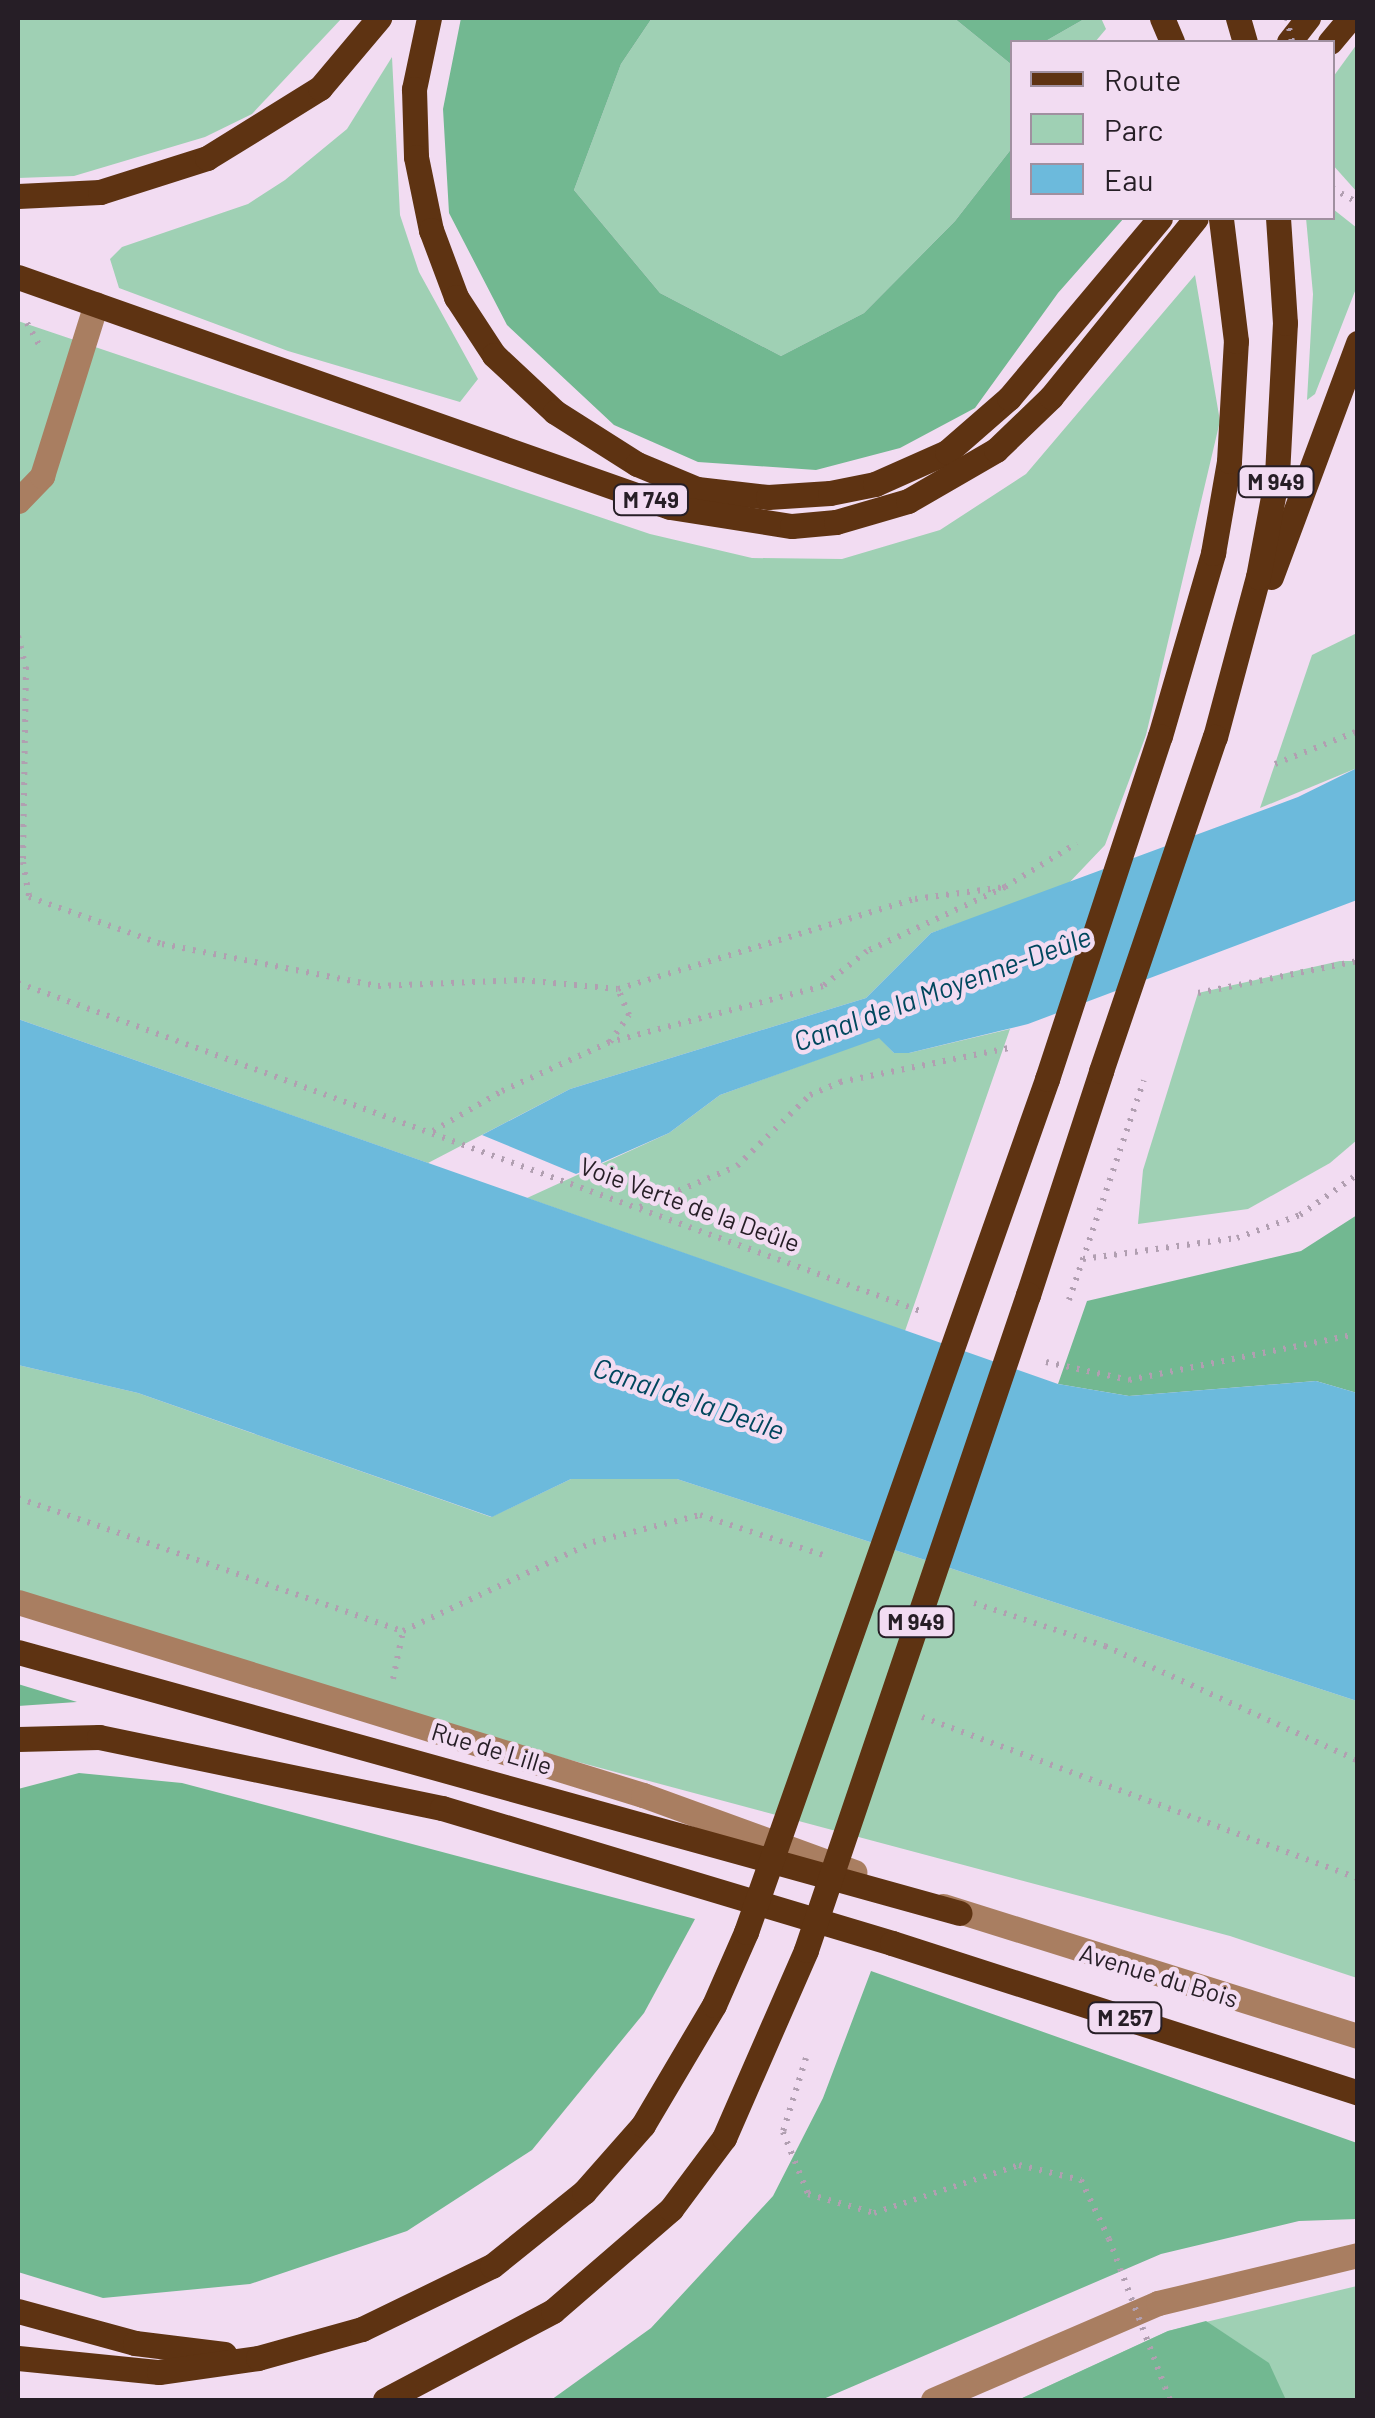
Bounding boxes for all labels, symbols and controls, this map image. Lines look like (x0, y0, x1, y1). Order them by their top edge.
legend (1010, 40, 1335, 220)
text: Route (1104, 61, 1181, 97)
text: Parc (1104, 111, 1163, 147)
text: Eau (1104, 161, 1154, 197)
road number: M 949 (1236, 465, 1316, 499)
road number: M 749 (611, 483, 691, 517)
water label: Canal de la Moyenne-Deûle (789, 918, 1095, 1058)
street label: Voie Verte de la Deûle (576, 1150, 804, 1258)
water label: Canal de la Deûle (589, 1350, 789, 1446)
road number: M 949 (876, 1605, 956, 1639)
street label: Rue de Lille (428, 1715, 556, 1781)
street label: Avenue du Bois (1076, 1937, 1242, 2013)
road number: M 257 (1085, 2001, 1165, 2035)

